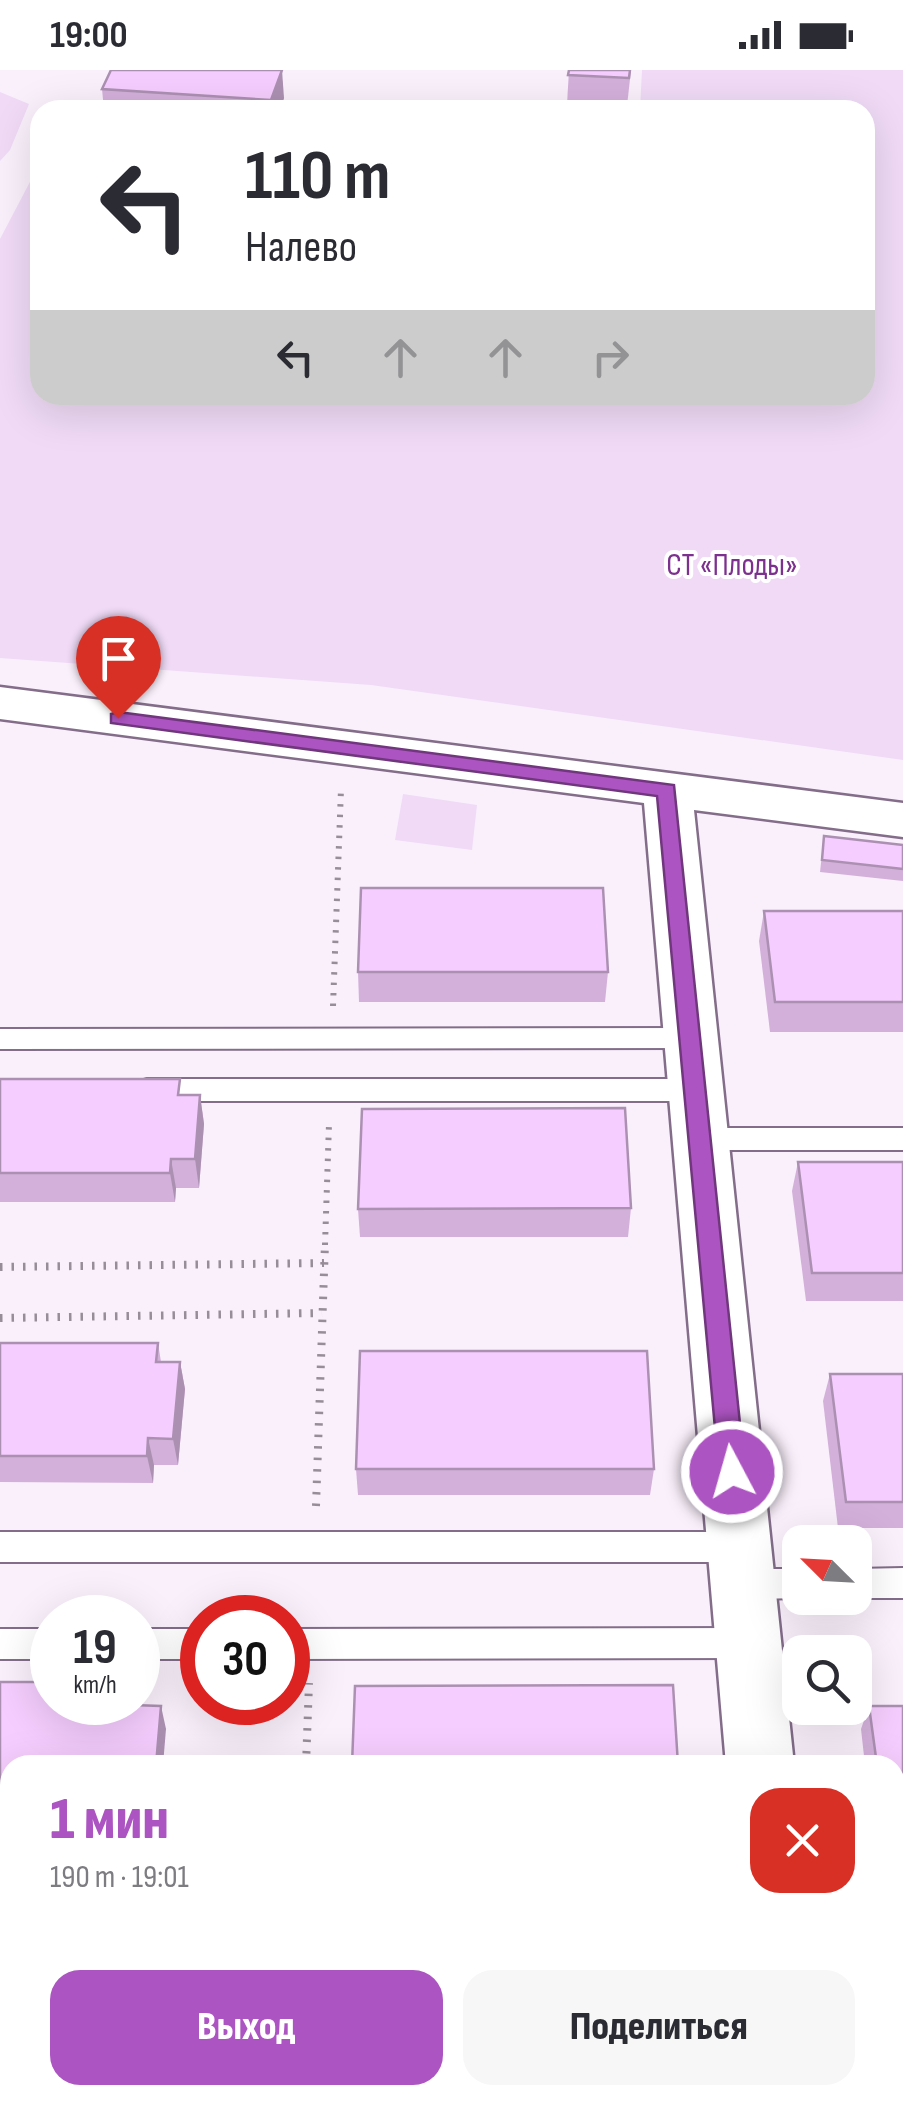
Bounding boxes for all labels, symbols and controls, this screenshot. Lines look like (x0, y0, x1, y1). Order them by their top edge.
text: 19:00 (50, 13, 128, 58)
text: 110 m (245, 135, 391, 219)
icon: left (80, 140, 210, 270)
text: Налево (245, 220, 357, 275)
icon: left (268, 330, 323, 385)
icon: ahead (373, 330, 428, 385)
icon: ahead (478, 330, 533, 385)
icon: right (583, 330, 638, 385)
park label: СТ «Плоды» (666, 546, 798, 585)
pin (76, 616, 161, 719)
icon: arrive (91, 631, 146, 686)
position arrow (680, 1420, 784, 1524)
north arrow (782, 1525, 872, 1615)
map controls (782, 1525, 872, 1725)
speed limit sign: 30 (180, 1595, 310, 1725)
text: 19 (73, 1618, 117, 1678)
button: search (782, 1635, 872, 1725)
text: km/h (73, 1670, 117, 1701)
text: 1 мин (50, 1784, 169, 1856)
button: close (750, 1788, 855, 1893)
text: 190 m · 19:01 (50, 1858, 189, 1897)
button: Выход (50, 1970, 443, 2085)
button: Поделиться (463, 1970, 855, 2085)

